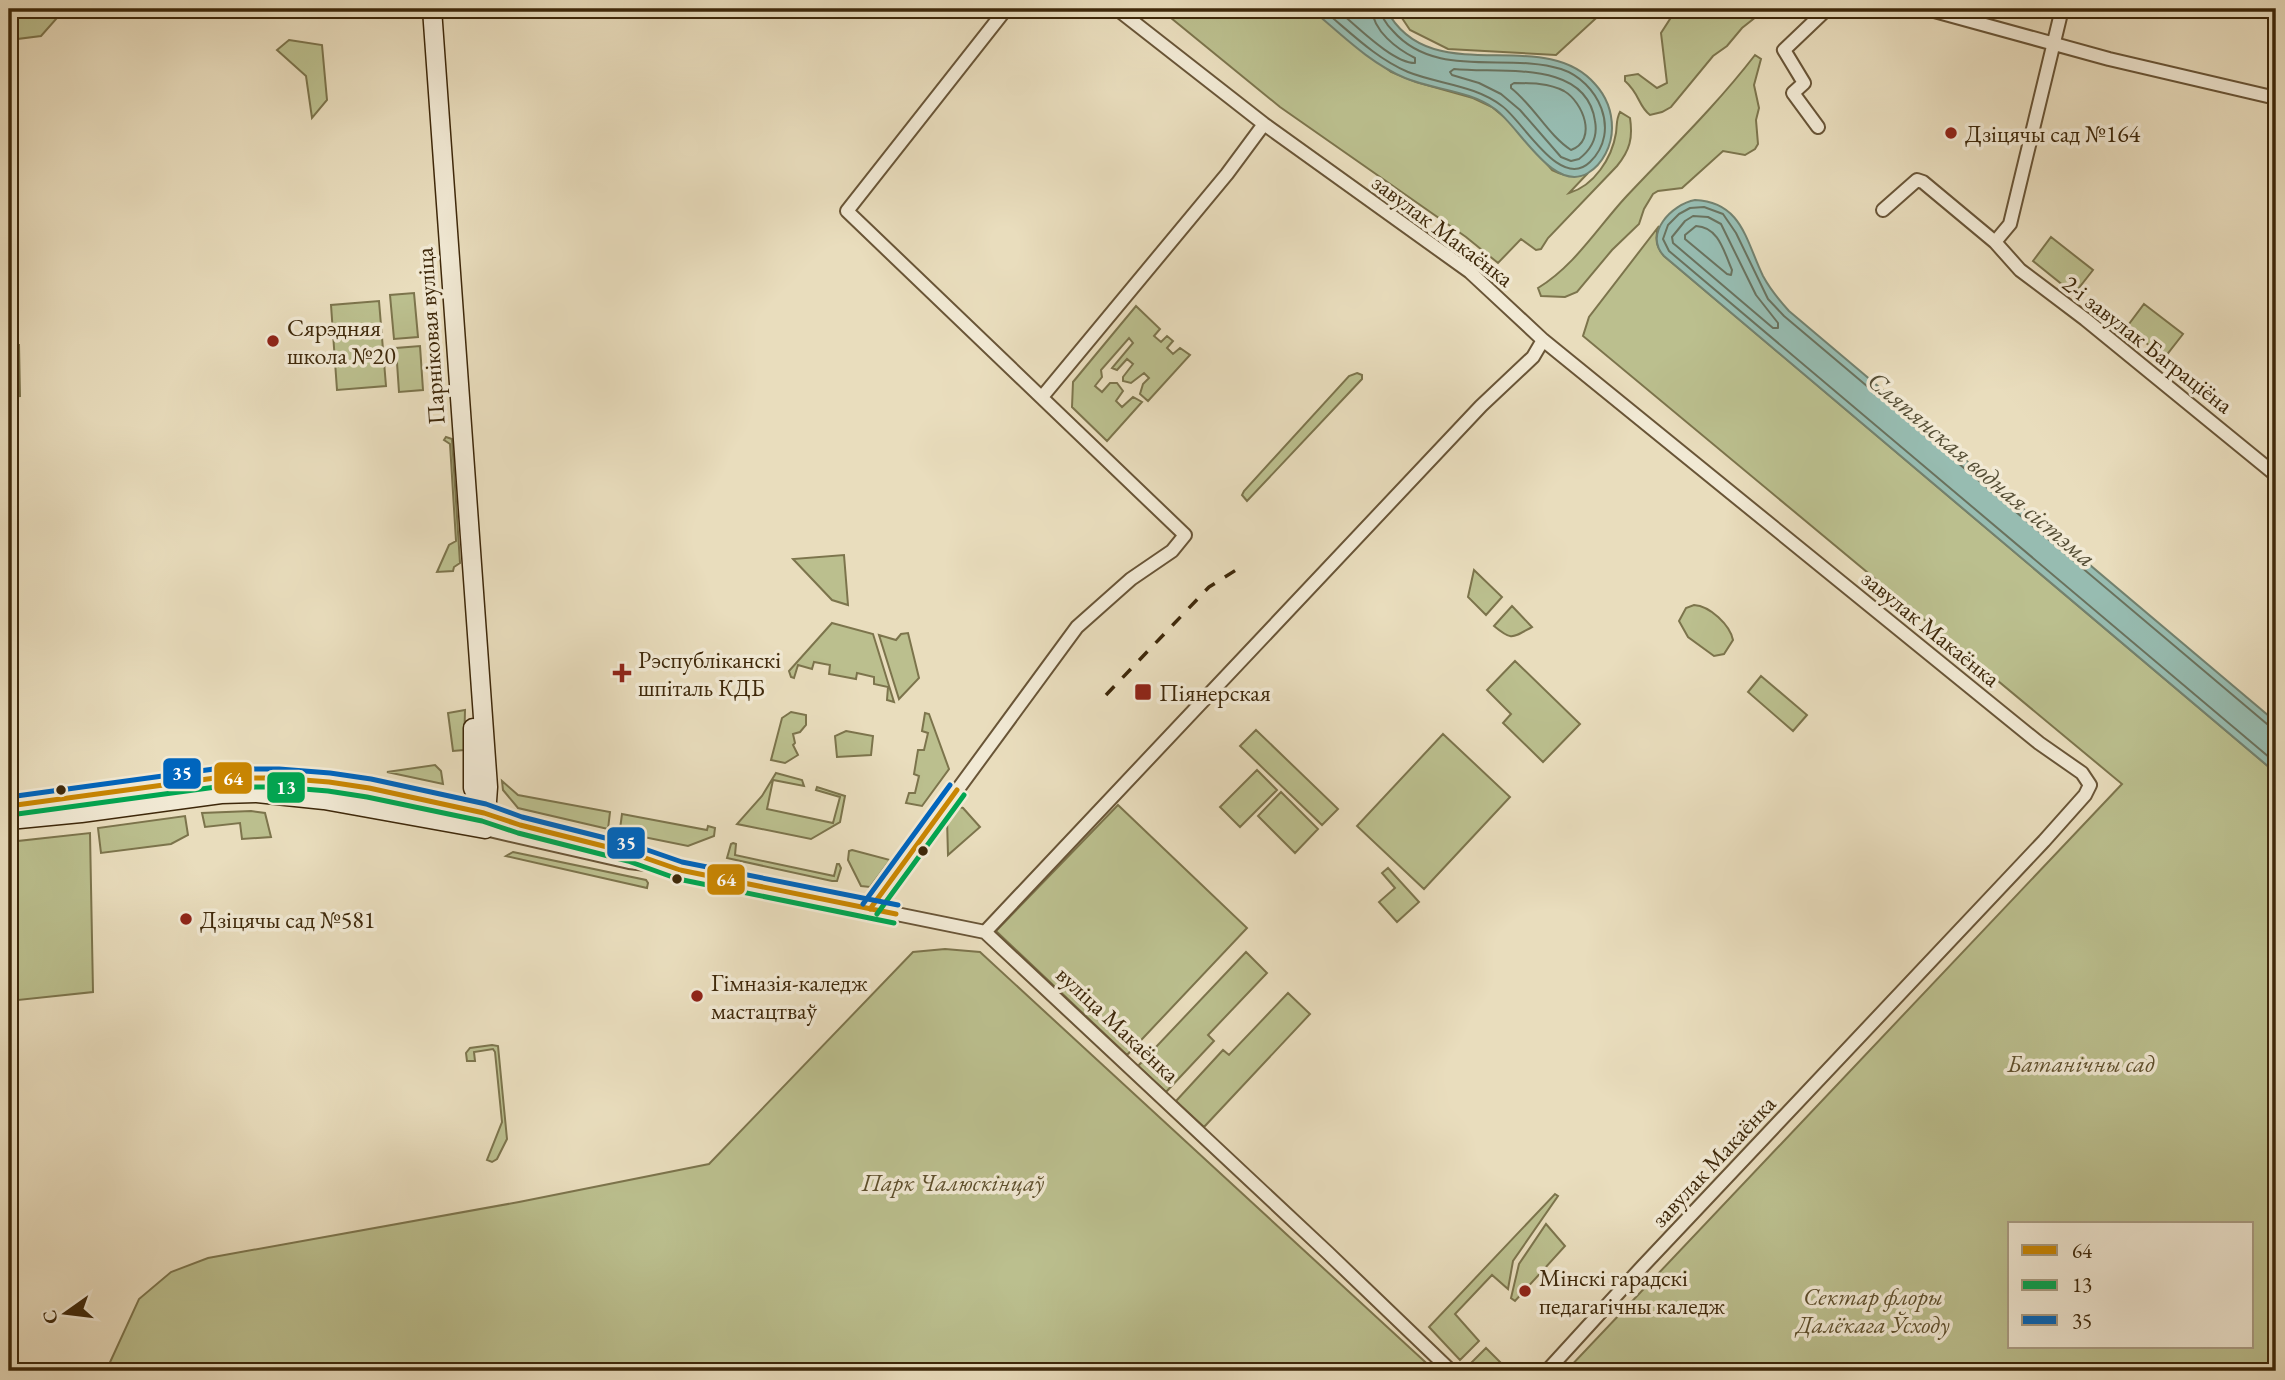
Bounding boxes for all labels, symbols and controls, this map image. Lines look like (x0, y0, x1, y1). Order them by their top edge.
place label: Дзіцячы сад №164 (1965, 118, 2141, 149)
marker: Дзіцячы сад №164 (1943, 125, 1959, 141)
street label: завулак Макаёнка (1366, 167, 1520, 294)
street label: Парніковая вуліца (408, 246, 452, 426)
street label: 2-і завулак Баграціёна (2056, 268, 2240, 421)
place label: Сярэдняя школа №20 (287, 312, 396, 371)
marker: Сярэдняя школа №20 (265, 333, 281, 349)
water label: Сляпянская водная сістэма (1861, 363, 2103, 575)
street label: завулак Макаёнка (1855, 563, 2007, 694)
place label: Рэспубліканскі шпіталь КДБ (638, 644, 781, 703)
marker: Рэспубліканскі шпіталь КДБ (612, 663, 632, 683)
place label: Піянерская (1159, 677, 1271, 708)
marker: Піянерская (1133, 682, 1153, 702)
line badge: 35 (162, 757, 202, 790)
text: 35 (172, 761, 192, 786)
line badge: 64 (213, 761, 253, 795)
text: 64 (223, 766, 244, 791)
line badge: 13 (266, 771, 306, 804)
text: 13 (276, 775, 296, 800)
unlabelled marker (54, 783, 68, 797)
line badge: 35 (606, 826, 646, 860)
text: 35 (616, 831, 636, 856)
unlabelled marker (916, 844, 930, 858)
line badge: 64 (706, 863, 746, 896)
text: 64 (716, 867, 737, 892)
unlabelled marker (670, 872, 684, 886)
place label: Дзіцячы сад №581 (200, 904, 375, 935)
marker: Дзіцячы сад №581 (178, 911, 194, 927)
street label: вуліца Макаёнка (1050, 959, 1187, 1089)
place label: Гімназія-каледж мастацтваў (711, 967, 868, 1026)
marker: Гімназія-каледж мастацтваў (689, 988, 705, 1004)
park label: Батанічны сад (2006, 1048, 2155, 1079)
street label: завулак Макаёнка (1644, 1088, 1783, 1234)
park label: Парк Чалюскінцаў (861, 1167, 1045, 1198)
legend (2008, 1222, 2254, 1348)
text: 64 (2072, 1237, 2093, 1264)
place label: Мінскі гарадскі педагагічны каледж (1539, 1262, 1726, 1321)
text: 13 (2072, 1271, 2092, 1298)
north arrow (32, 1278, 102, 1348)
park label: Сектар флоры Далёкага Ўсходу (1794, 1281, 1950, 1340)
marker: Мінскі гарадскі педагагічны каледж (1517, 1283, 1533, 1299)
text: С (36, 1307, 64, 1327)
text: 35 (2072, 1307, 2092, 1334)

